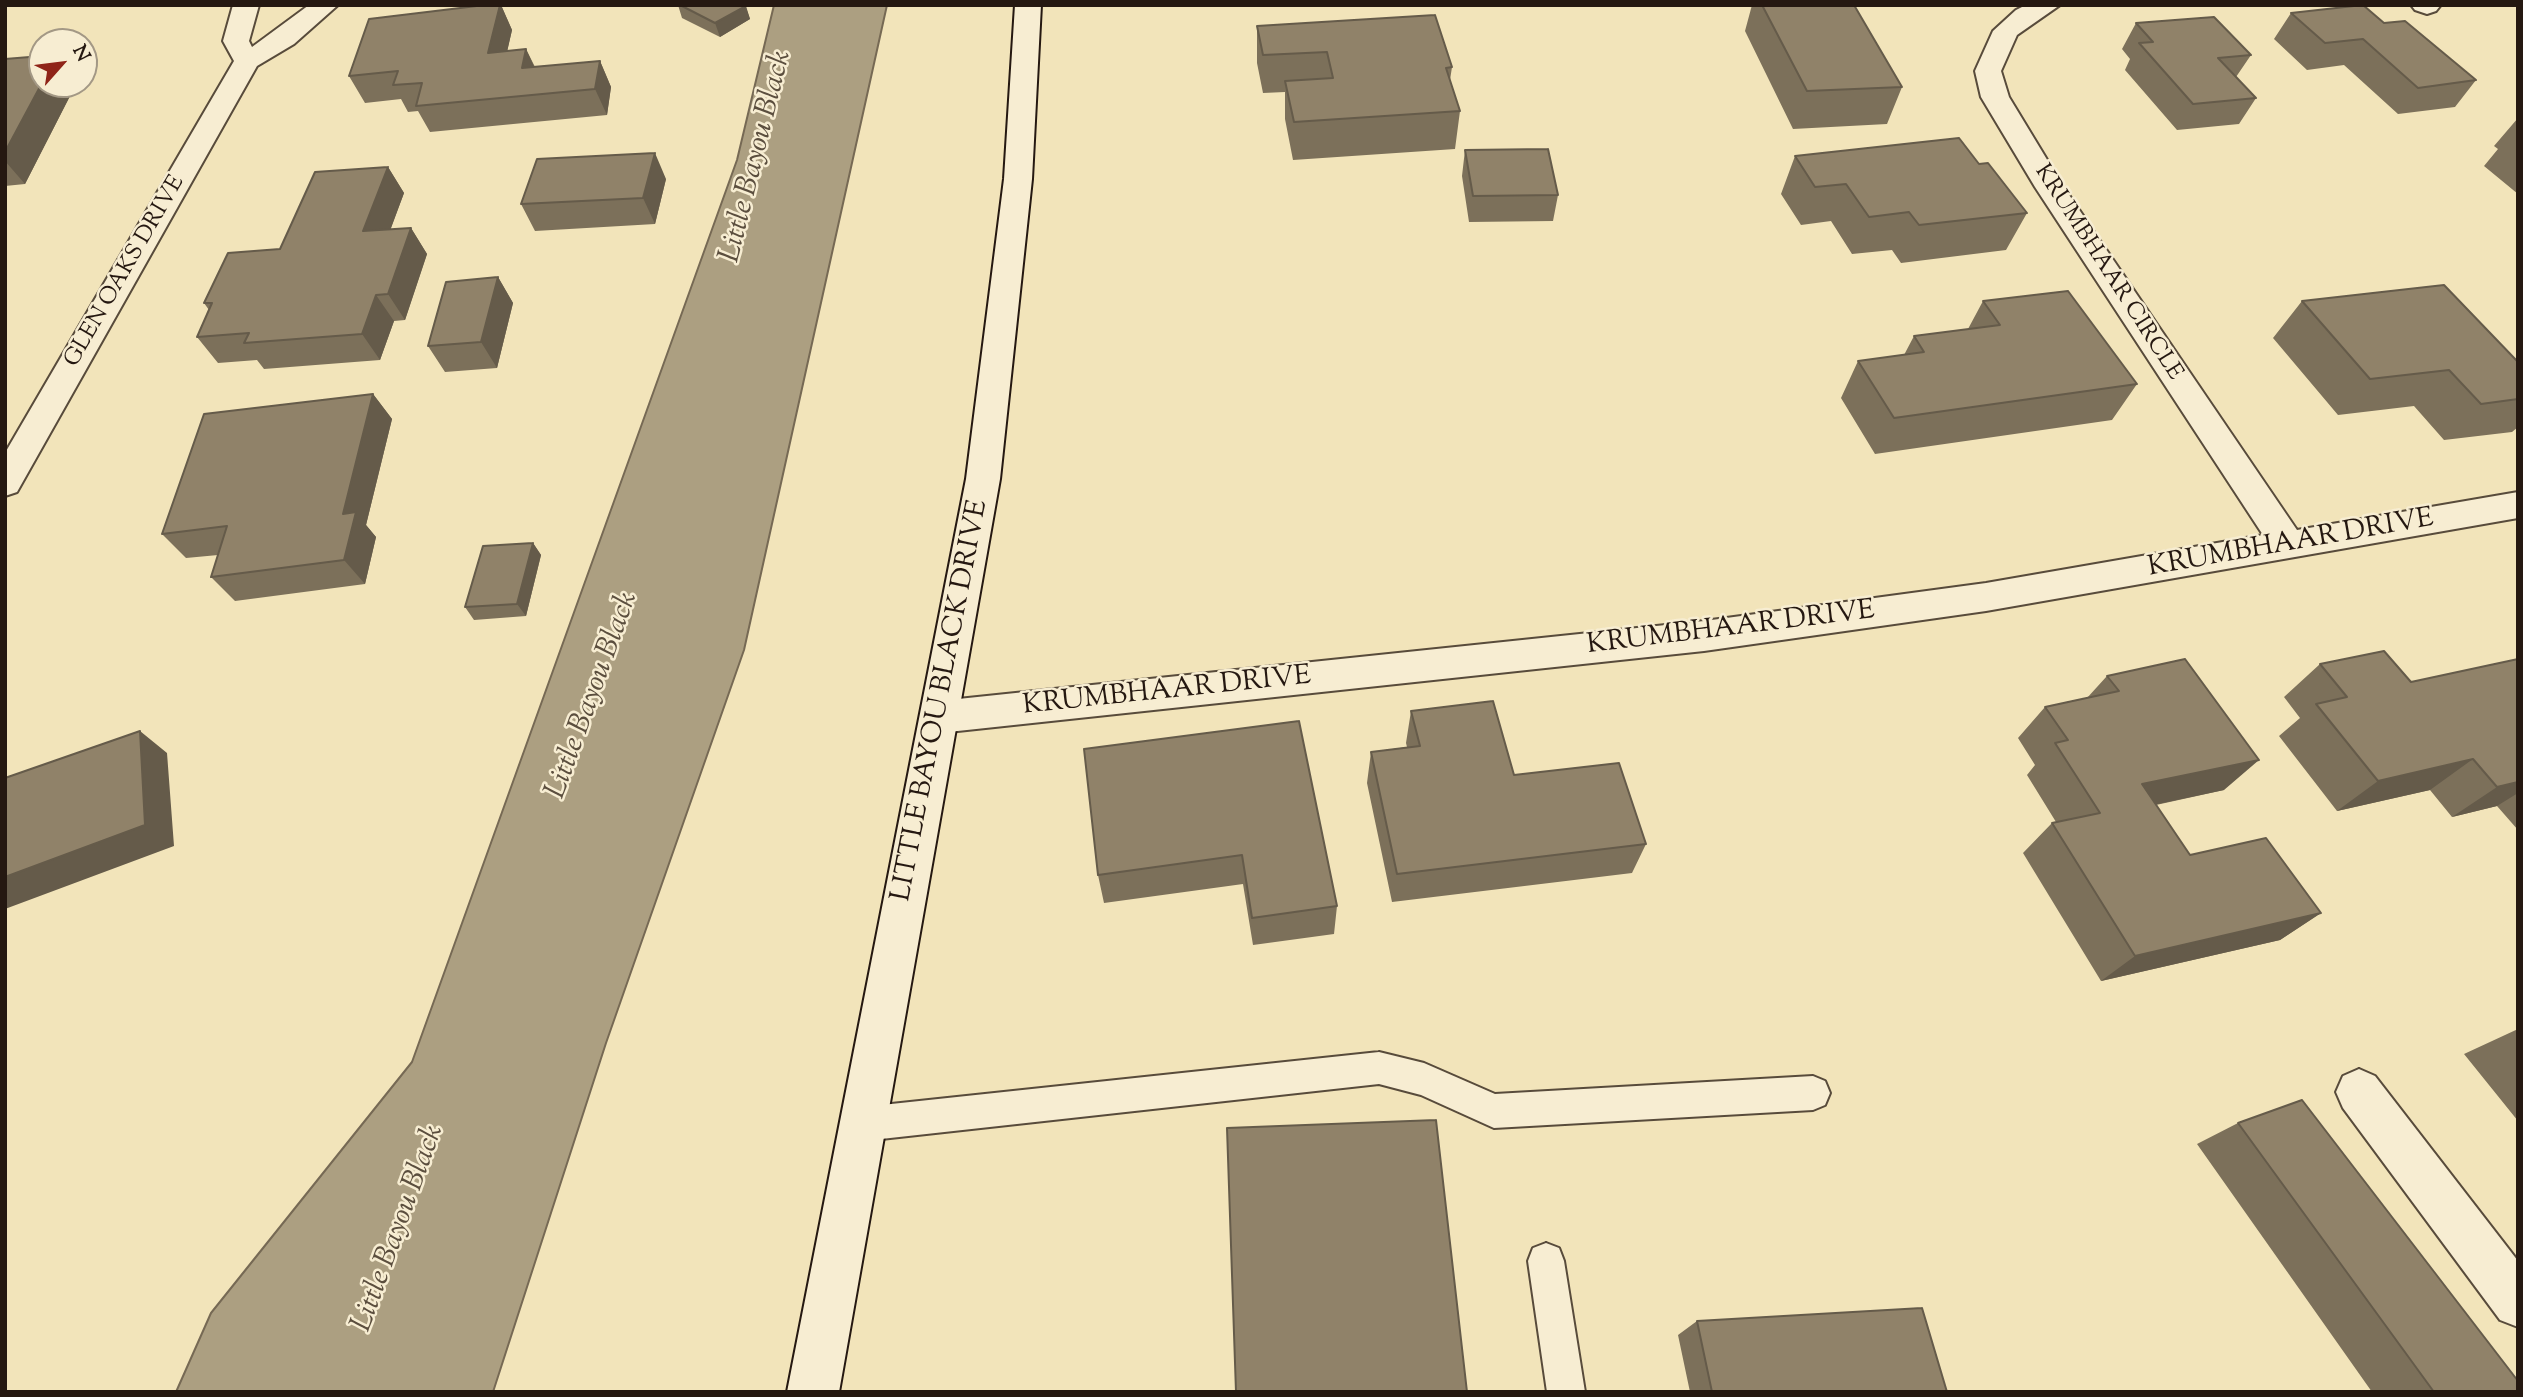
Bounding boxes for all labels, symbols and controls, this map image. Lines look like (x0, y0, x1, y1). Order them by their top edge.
north arrow (28, 28, 98, 98)
text: N (65, 41, 96, 67)
water label: Little Bayou Black (714, 47, 802, 267)
street label: KRUMBHAAR CIRCLE (2027, 160, 2187, 386)
street label: GLEN OAKS DRIVE (60, 171, 192, 373)
street label: LITTLE BAYOU BLACK DRIVE (887, 497, 997, 905)
street label: KRUMBHAAR DRIVE (2145, 503, 2437, 587)
water label: Little Bayou Black (540, 588, 648, 804)
street label: KRUMBHAAR DRIVE (1585, 596, 1877, 664)
street label: KRUMBHAAR DRIVE (1021, 661, 1313, 725)
water label: Little Bayou Black (346, 1121, 454, 1337)

